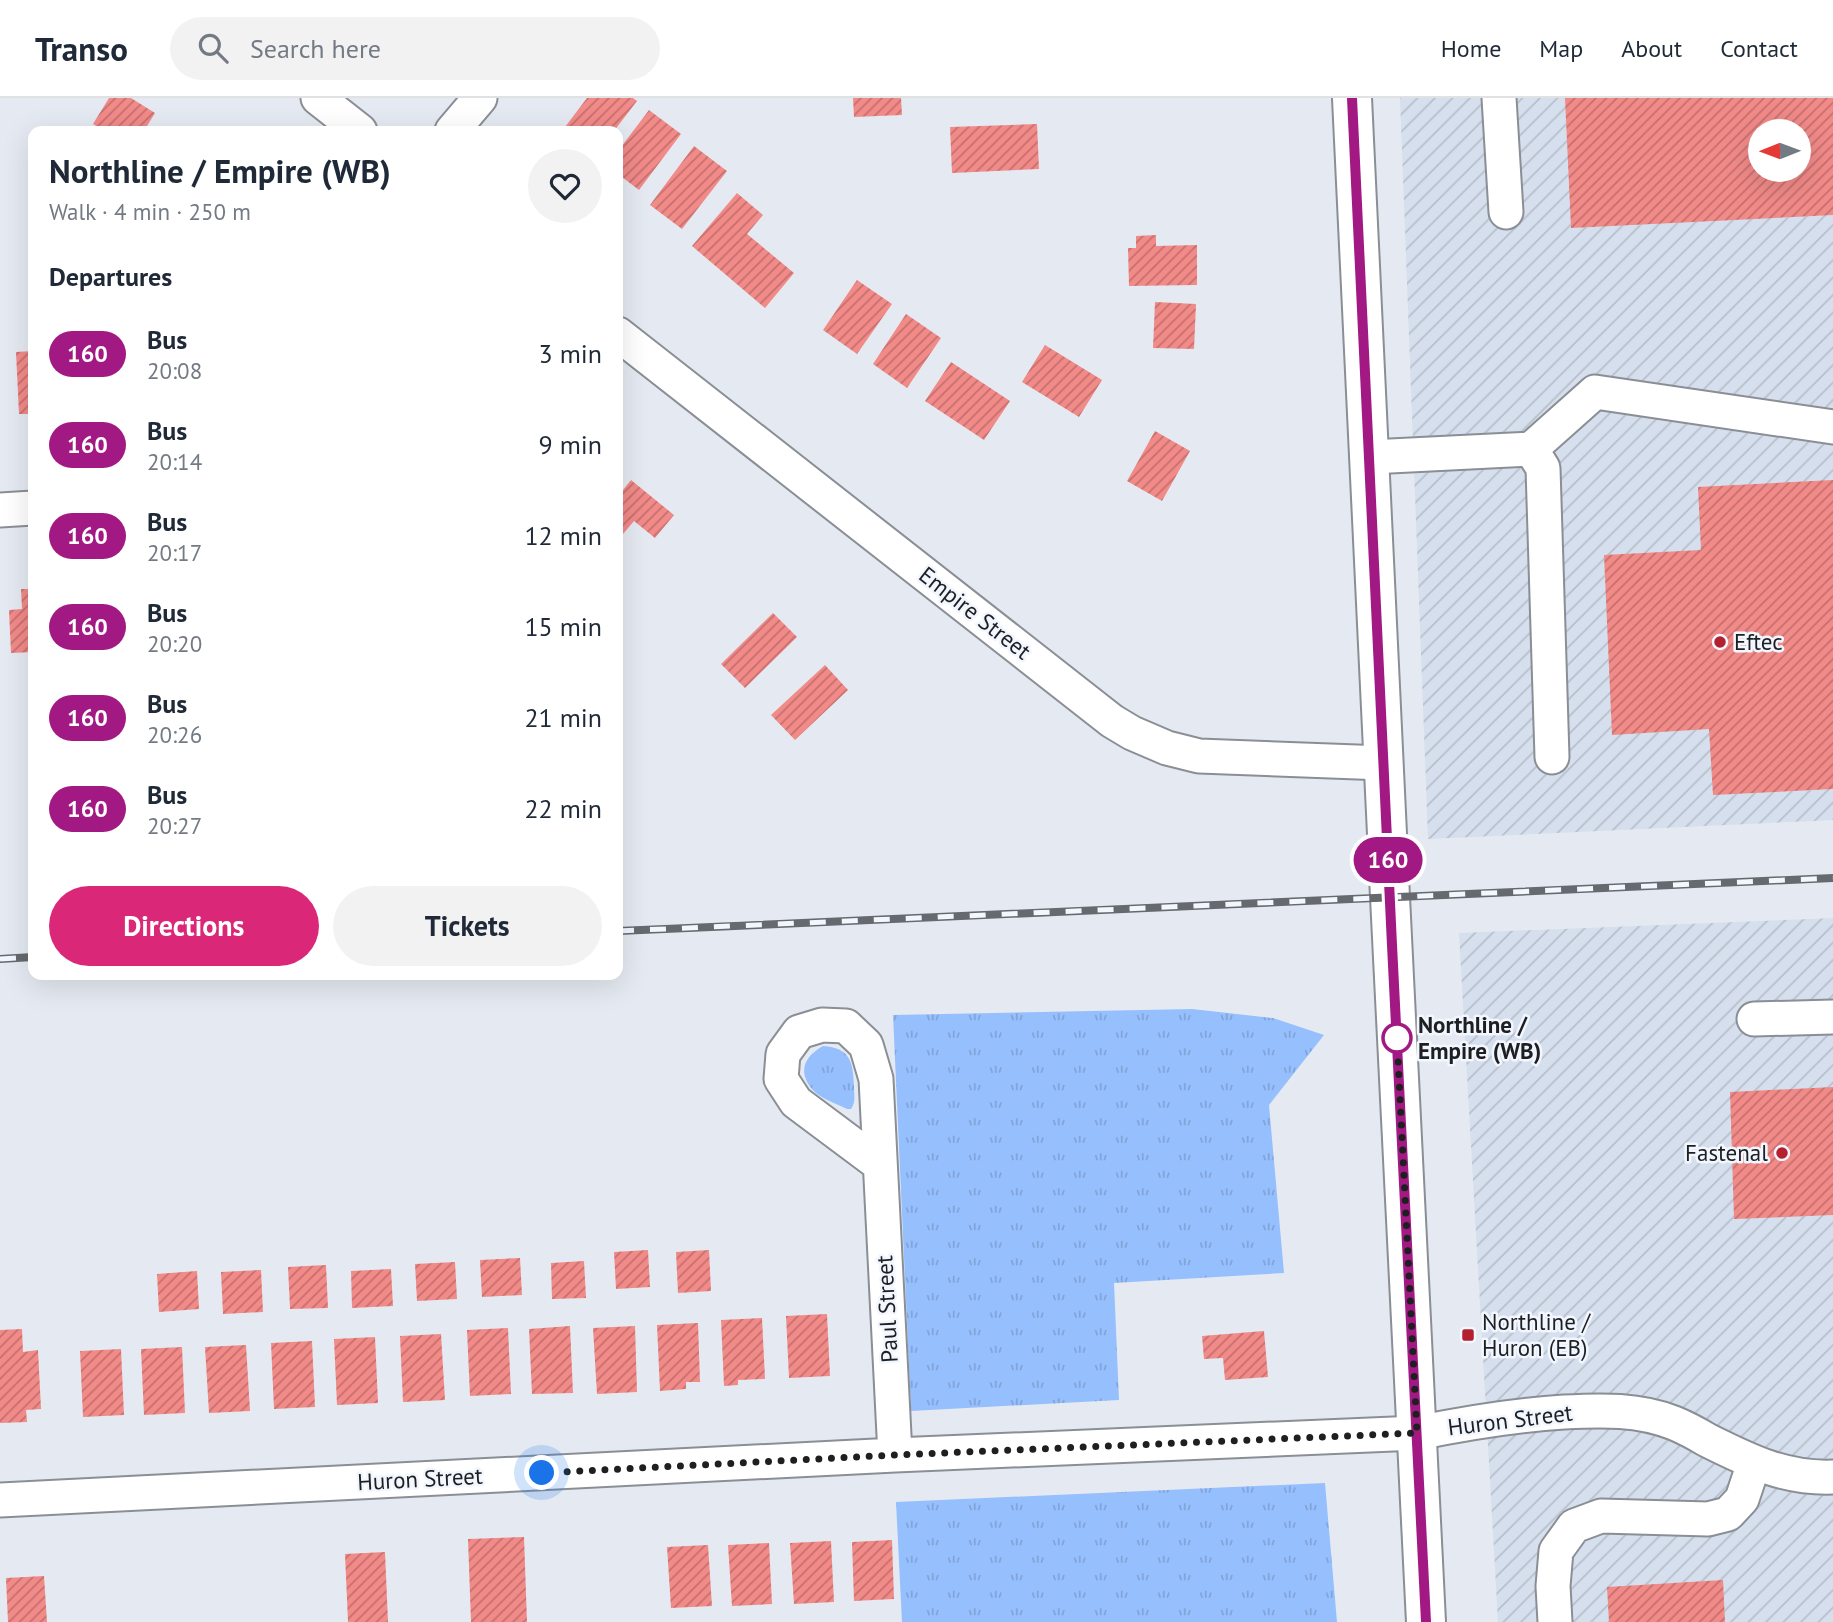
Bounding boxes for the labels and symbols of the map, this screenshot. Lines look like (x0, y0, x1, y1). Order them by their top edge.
north arrow (1748, 119, 1811, 182)
street label: Empire Street (914, 560, 1037, 665)
place label: Eftec (1734, 627, 1783, 656)
marker: Eftec (1712, 634, 1728, 650)
line badge: 160 (1348, 837, 1428, 883)
place label: Northline / Empire (WB) (1418, 1010, 1541, 1065)
marker: Northline / Empire (WB) (1382, 1023, 1412, 1053)
place label: Fastenal (1685, 1138, 1768, 1167)
marker: Fastenal (1774, 1145, 1790, 1161)
street label: Paul Street (869, 1254, 904, 1363)
place label: Northline / Huron (EB) (1482, 1307, 1591, 1362)
marker: Northline / Huron (EB) (1460, 1327, 1476, 1343)
street label: Huron Street (1446, 1397, 1574, 1442)
your location (524, 1455, 559, 1490)
street label: Huron Street (357, 1461, 484, 1496)

